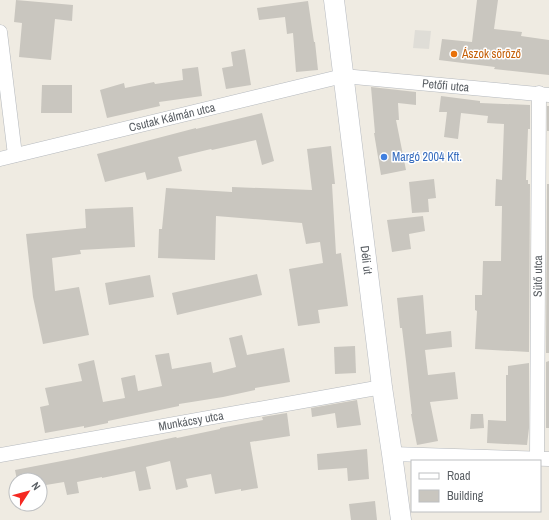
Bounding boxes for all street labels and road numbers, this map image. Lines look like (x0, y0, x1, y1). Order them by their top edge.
street label: Petőfi utca (421, 75, 470, 96)
street label: Csutak Kálmán utca (127, 99, 217, 136)
street label: Déli út (357, 245, 376, 275)
street label: Sütő utca (530, 255, 546, 297)
street label: Munkácsy utca (157, 407, 225, 435)

